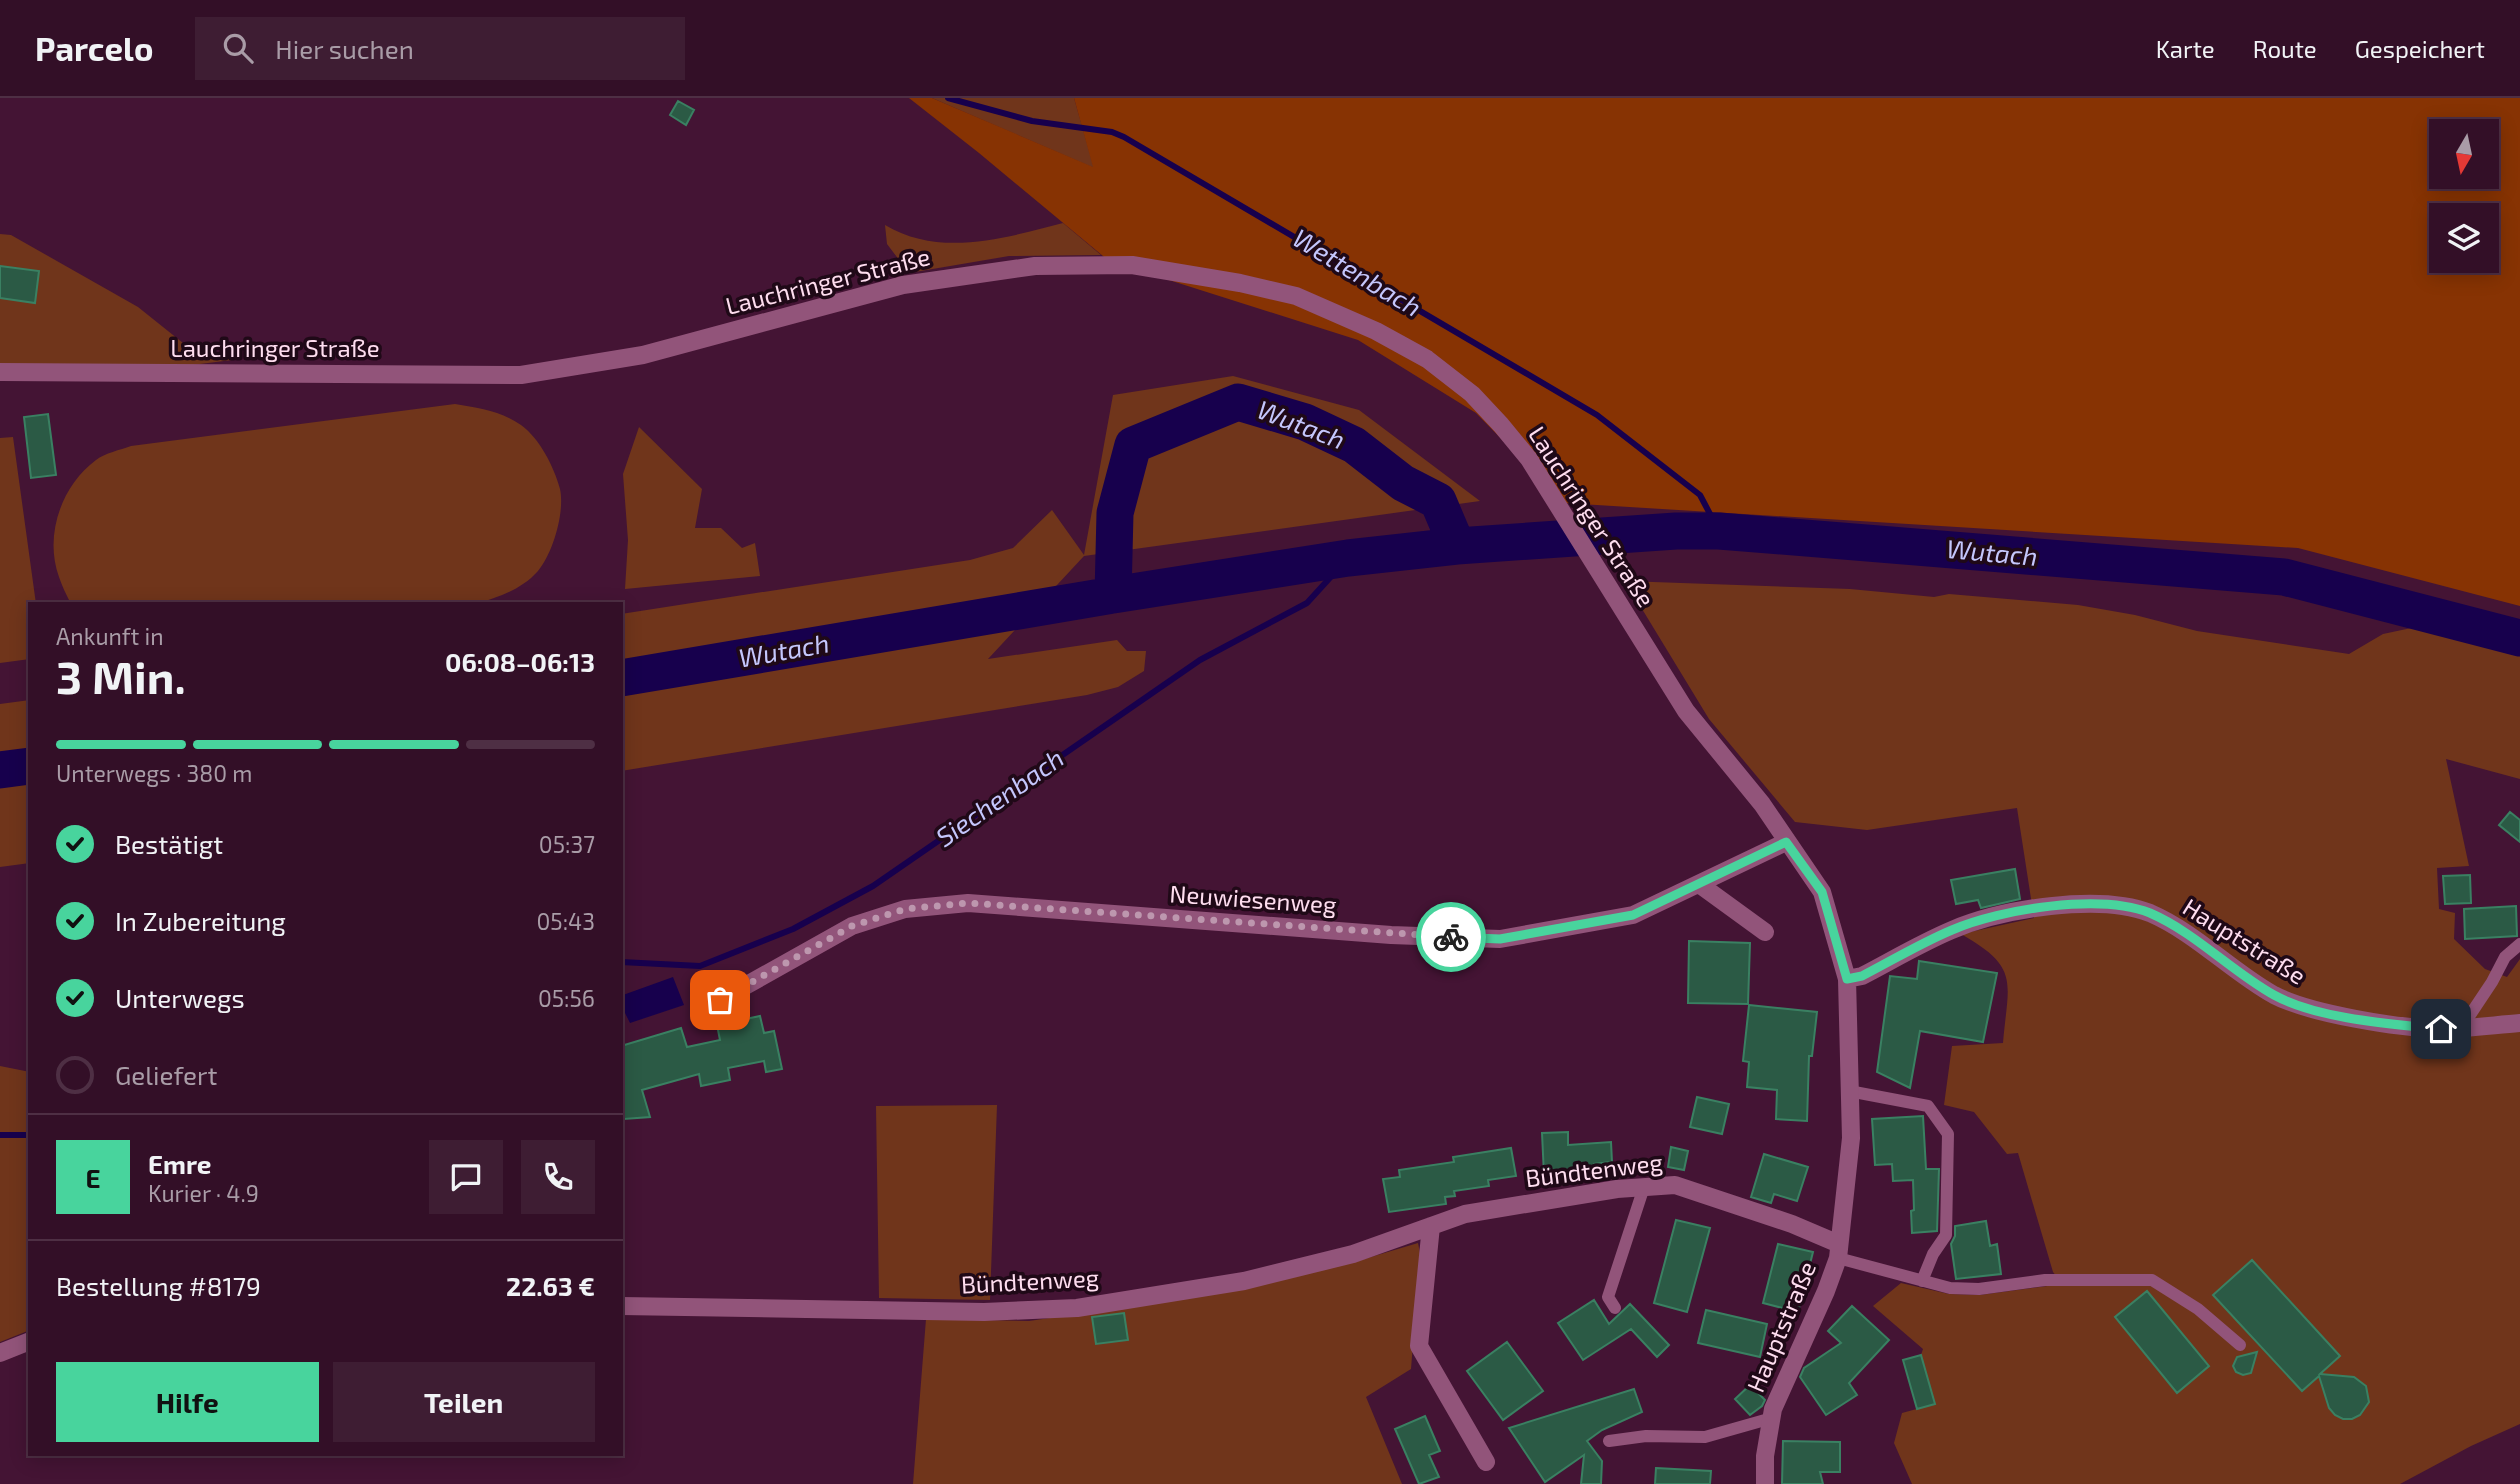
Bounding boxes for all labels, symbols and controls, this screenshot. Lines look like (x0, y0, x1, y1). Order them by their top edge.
search box (195, 17, 685, 80)
text: Parcelo (35, 28, 153, 68)
icon: search (219, 29, 257, 67)
text: Hier suchen (275, 33, 414, 64)
text: Karte (2156, 34, 2215, 63)
text: Route (2253, 34, 2317, 63)
text: Gespeichert (2355, 34, 2485, 63)
north arrow (2429, 119, 2499, 189)
map controls (2429, 119, 2499, 273)
button: layers (2429, 203, 2499, 273)
water label: Wettenbach (1288, 221, 1428, 322)
street label: Lauchringer Straße (723, 241, 933, 320)
street label: Lauchringer Straße (170, 333, 380, 362)
water label: Wutach (1253, 393, 1350, 454)
street label: Lauchringer Straße (1523, 420, 1661, 612)
water label: Wutach (1945, 532, 2039, 571)
text: Ankunft in (56, 622, 164, 650)
water label: Wutach (736, 626, 831, 673)
text: 06:08–06:13 (445, 646, 595, 677)
text: 3 Min. (56, 648, 186, 703)
water label: Siechenbach (929, 741, 1069, 852)
text: Unterwegs · 380 m (56, 759, 252, 787)
icon: check (56, 825, 94, 863)
text: Bestätigt (115, 828, 223, 859)
text: 05:37 (539, 830, 595, 858)
street label: Neuwiesenweg (1169, 878, 1337, 919)
street label: Hauptstraße (2178, 892, 2311, 990)
icon: check (56, 902, 94, 940)
courier (1416, 902, 1486, 972)
text: In Zubereitung (115, 905, 286, 936)
text: 05:43 (536, 907, 595, 935)
icon: bike (1432, 918, 1470, 956)
pin (690, 970, 750, 1030)
icon: check (56, 979, 94, 1017)
icon: bag (701, 981, 739, 1019)
text: Unterwegs (115, 982, 245, 1013)
text: 05:56 (538, 984, 595, 1012)
pin (2411, 999, 2471, 1059)
icon: home (2422, 1010, 2460, 1048)
text: Geliefert (115, 1059, 217, 1090)
button: chat (429, 1140, 503, 1214)
button: phone (521, 1140, 595, 1214)
street label: Bündtenweg (1523, 1147, 1664, 1192)
text: Emre (148, 1148, 211, 1179)
text: E (85, 1162, 101, 1193)
text: Kurier · 4.9 (148, 1179, 259, 1207)
street label: Hauptstraße (1740, 1257, 1821, 1396)
street label: Bündtenweg (960, 1262, 1100, 1299)
text: Bestellung #8179 (56, 1270, 261, 1301)
text: 22.63 € (506, 1270, 595, 1301)
button: Hilfe (56, 1362, 319, 1442)
button: Teilen (333, 1362, 595, 1442)

